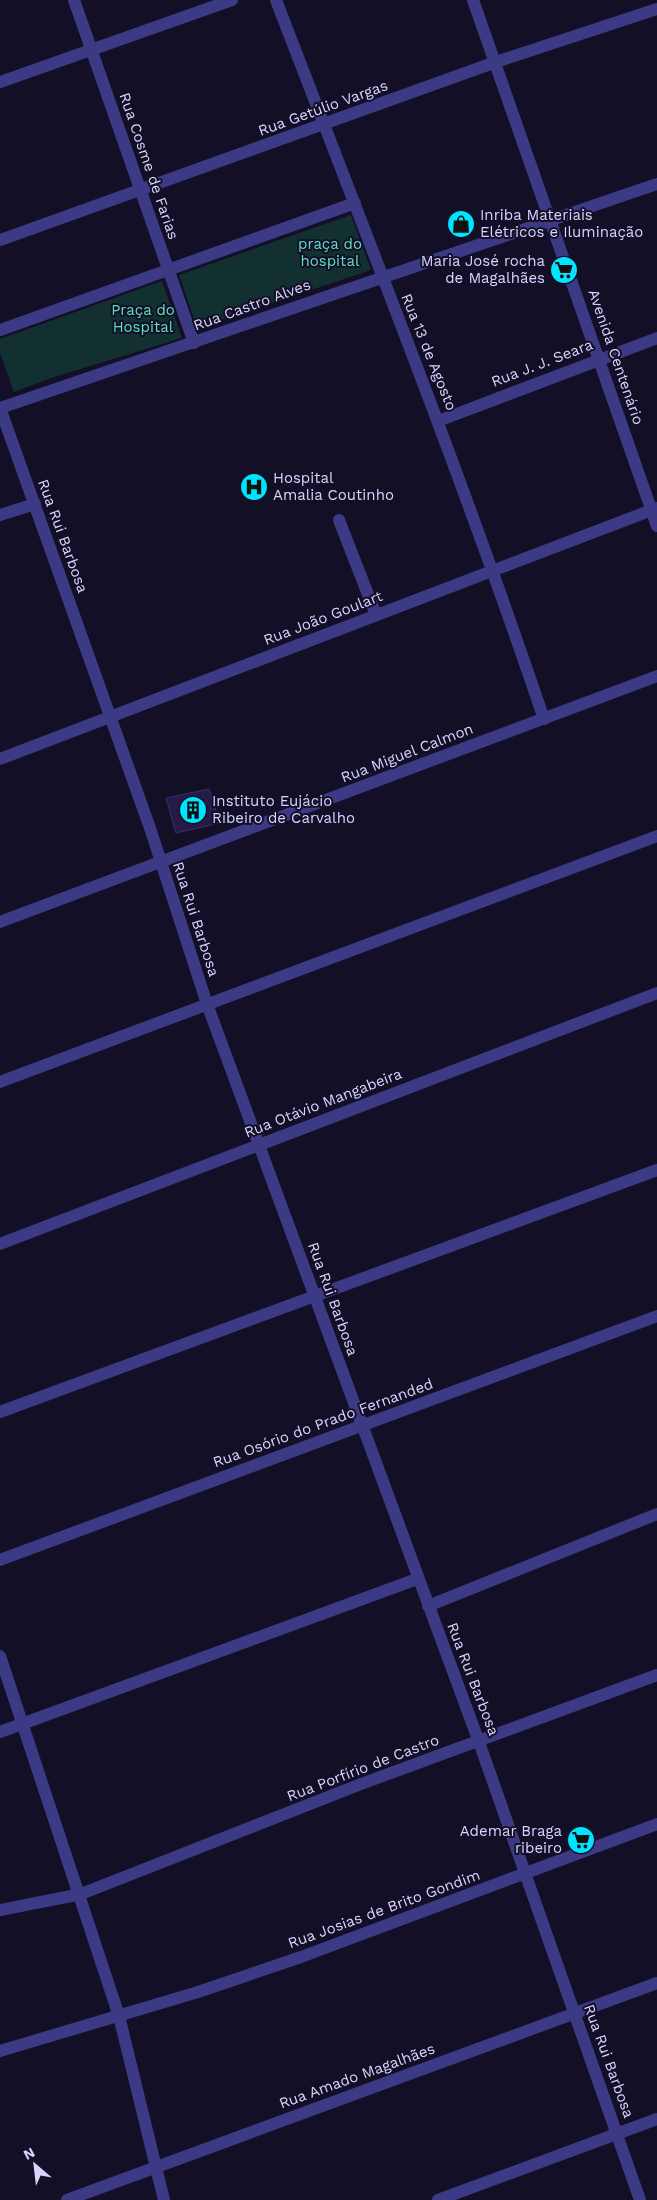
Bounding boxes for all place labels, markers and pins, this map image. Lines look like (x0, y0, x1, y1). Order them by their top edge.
place label: Inriba Materiais Elétricos e Iluminação (480, 206, 643, 241)
shop icon: Inriba Materiais Elétricos e Iluminação (446, 209, 476, 239)
place label: Maria José rocha de Magalhães (421, 252, 546, 287)
supermarket icon: Maria José rocha de Magalhães (549, 255, 579, 285)
place label: Hospital Amalia Coutinho (273, 469, 394, 504)
hospital icon: Hospital Amalia Coutinho (239, 472, 269, 502)
place label: Instituto Eujácio Ribeiro de Carvalho (212, 792, 355, 827)
building icon: Instituto Eujácio Ribeiro de Carvalho (178, 795, 208, 825)
place label: Ademar Braga ribeiro (460, 1822, 563, 1857)
supermarket icon: Ademar Braga ribeiro (566, 1825, 596, 1855)

